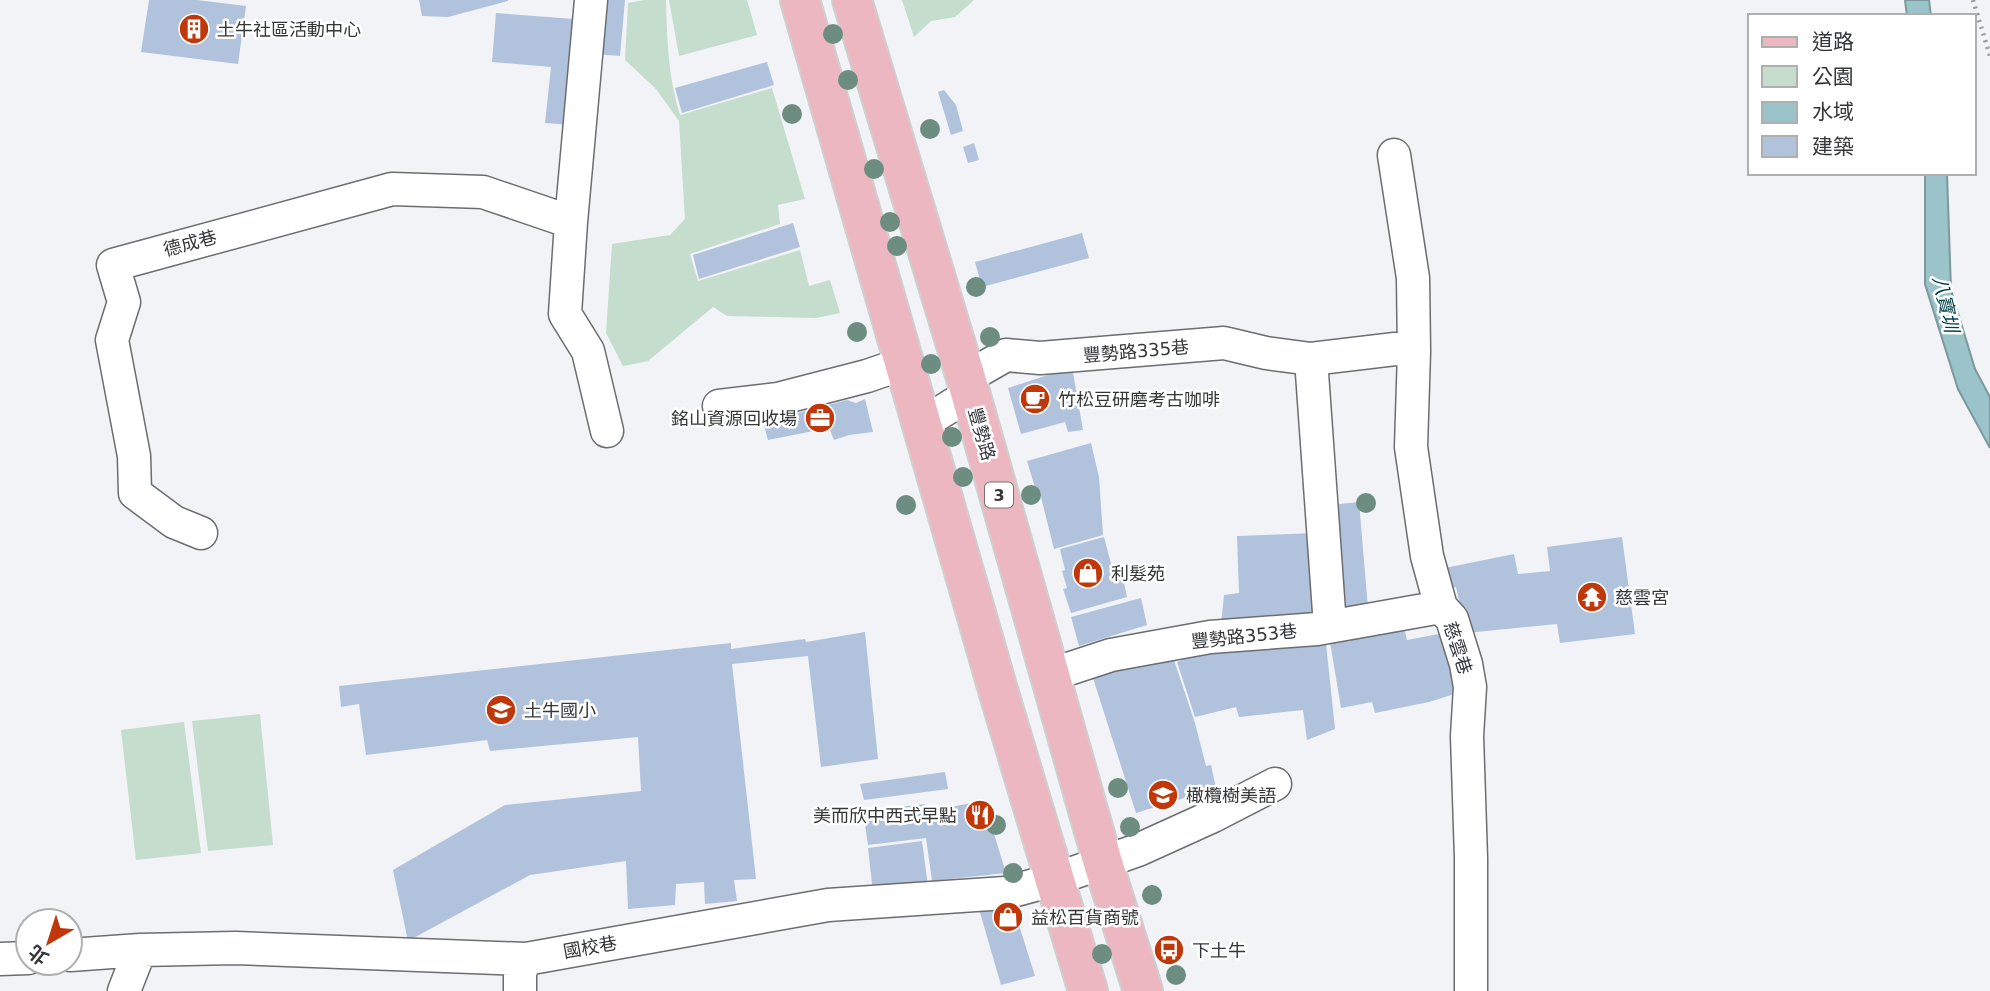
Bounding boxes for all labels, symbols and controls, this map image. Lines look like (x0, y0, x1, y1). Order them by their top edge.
building icon: 土牛社區活動中心 (177, 12, 211, 46)
legend (1748, 14, 1976, 175)
place label: 土牛社區活動中心 (217, 19, 361, 40)
text: 道路 (1812, 30, 1854, 54)
text: 公園 (1812, 65, 1854, 89)
text: 水域 (1812, 100, 1854, 124)
text: 建築 (1812, 135, 1854, 159)
street label: 德成巷 (161, 226, 219, 260)
water label: 八寶圳 (1929, 274, 1964, 337)
street label: 豐勢路335巷 (1082, 336, 1190, 366)
cafe icon: 竹松豆研磨考古咖啡 (1018, 382, 1052, 416)
place label: 竹松豆研磨考古咖啡 (1058, 389, 1220, 410)
office icon: 銘山資源回收場 (803, 401, 837, 435)
street label: 豐勢路 (964, 405, 1000, 463)
place label: 銘山資源回收場 (671, 408, 797, 429)
road number: 3 (985, 482, 1013, 508)
shop icon: 利髮苑 (1071, 556, 1105, 590)
place label: 利髮苑 (1111, 563, 1165, 584)
temple icon: 慈雲宮 (1575, 580, 1609, 614)
place label: 慈雲宮 (1615, 587, 1669, 608)
street label: 慈雲巷 (1440, 619, 1476, 677)
street label: 豐勢路353巷 (1190, 620, 1298, 652)
school or university icon: 土牛國小 (484, 693, 518, 727)
place label: 土牛國小 (524, 700, 596, 721)
school or university icon: 橄欖樹美語 (1146, 778, 1180, 812)
place label: 橄欖樹美語 (1186, 785, 1276, 806)
restaurant icon: 美而欣中西式早點 (963, 798, 997, 832)
place label: 美而欣中西式早點 (813, 805, 957, 826)
shop icon: 益松百貨商號 (991, 900, 1025, 934)
north arrow (14, 907, 84, 977)
place label: 益松百貨商號 (1031, 907, 1139, 928)
street label: 國校巷 (562, 932, 618, 962)
bus stop icon: 下土牛 (1152, 933, 1186, 967)
place label: 下土牛 (1192, 940, 1246, 961)
text: 北 (24, 941, 53, 970)

